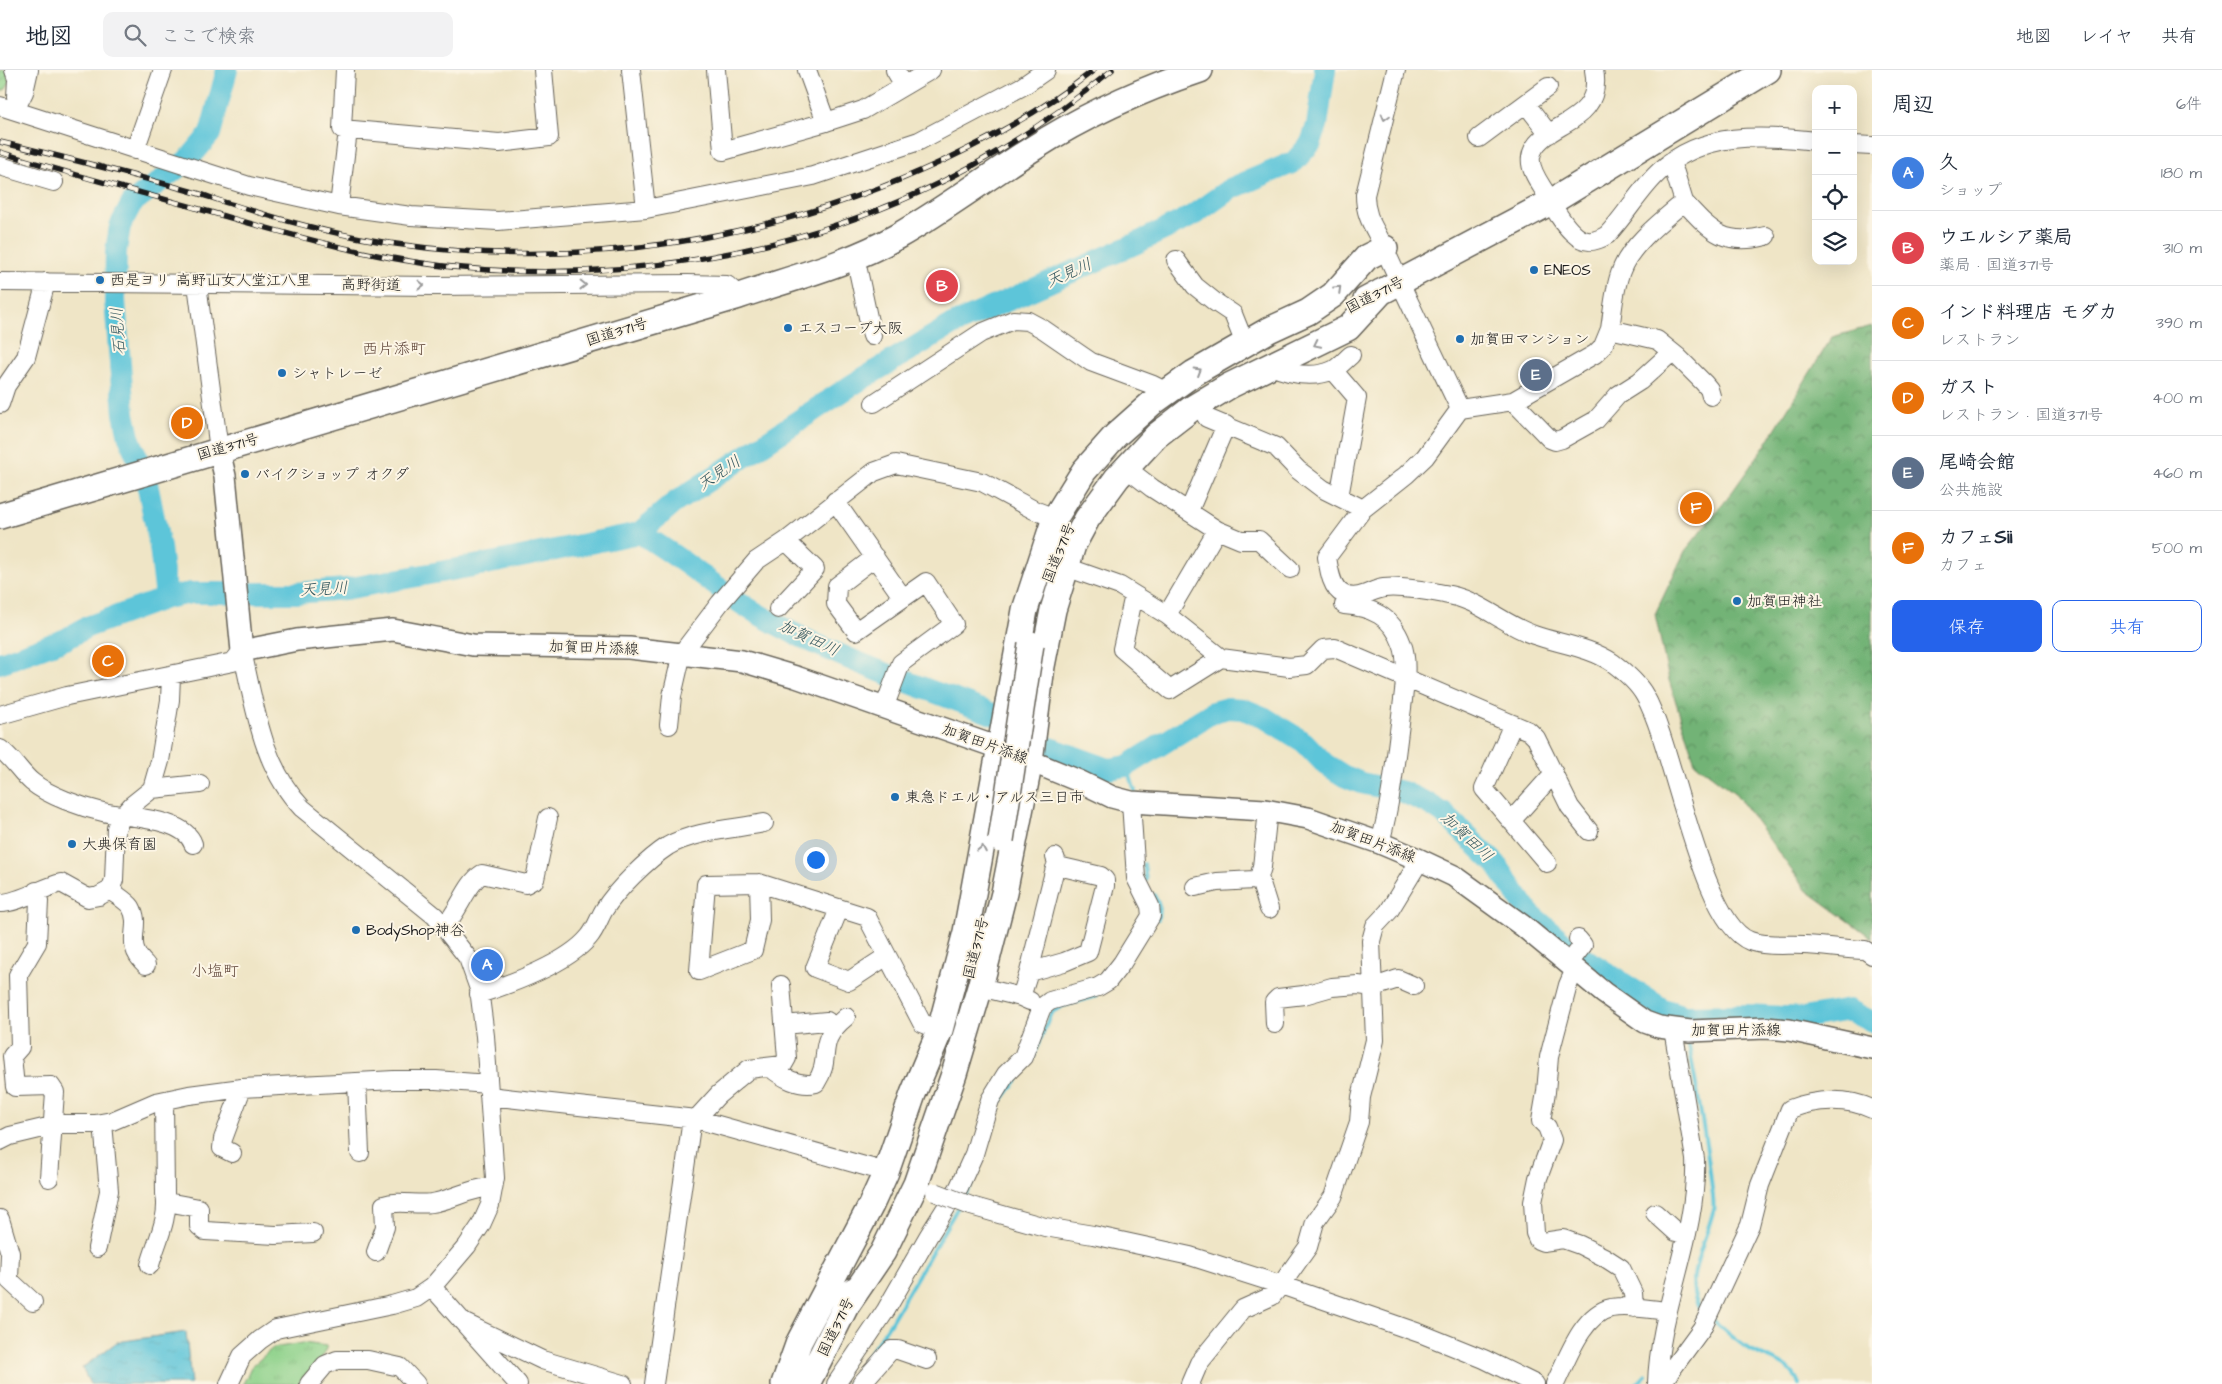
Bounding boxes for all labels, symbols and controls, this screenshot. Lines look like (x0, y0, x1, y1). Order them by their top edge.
search box (103, 12, 453, 57)
text: 地図 (25, 20, 73, 54)
icon: search (121, 21, 149, 49)
text: ここで検索 (161, 23, 256, 50)
text: 地図 (2016, 24, 2052, 49)
text: レイヤ (2080, 24, 2133, 49)
text: 共有 (2161, 24, 2197, 49)
map controls (1812, 85, 1857, 265)
button: + (1812, 85, 1857, 130)
text: 周辺 (1892, 90, 1934, 119)
text: 6件 (2176, 93, 2202, 115)
one-way arrow (1380, 113, 1390, 121)
button: − (1812, 130, 1857, 175)
text: 久 (1939, 149, 1958, 176)
text: A (1903, 162, 1913, 184)
text: 180 m (2161, 162, 2202, 184)
button: locate (1812, 175, 1857, 220)
text: ショップ (1939, 179, 2002, 201)
button: layers (1812, 220, 1857, 265)
text: ウエルシア薬局 (1939, 224, 2072, 251)
text: B (1902, 237, 1914, 259)
text: 310 m (2163, 237, 2202, 259)
water label: 天見川 (1043, 253, 1095, 293)
text: 薬局 · 国道371号 (1939, 254, 2054, 276)
place label: ENEOS (1544, 260, 1591, 281)
marker: ENEOS (1528, 264, 1540, 276)
pin: B (926, 267, 958, 305)
place label: 西是ヨリ 高野山女人堂江八里 (110, 270, 311, 291)
street label: 国道371号 (1342, 271, 1408, 319)
marker: 西是ヨリ 高野山女人堂江八里 (94, 274, 106, 286)
street label: 高野街道 (341, 274, 401, 296)
one-way arrow (418, 280, 425, 290)
one-way arrow (580, 280, 588, 290)
one-way arrow (1332, 286, 1341, 295)
text: インド料理店 モダカ (1939, 299, 2118, 326)
water label: 石見川 (105, 306, 131, 356)
text: C (1902, 312, 1914, 334)
text: 390 m (2156, 312, 2202, 334)
street label: 国道371号 (583, 313, 651, 351)
place label: エスコープ大阪 (798, 318, 902, 339)
marker: エスコープ大阪 (782, 322, 794, 334)
place label: 加賀田マンション (1470, 329, 1589, 350)
text: レストラン (1939, 329, 2020, 351)
marker: 加賀田マンション (1454, 333, 1466, 345)
district label: 西片添町 (362, 338, 426, 360)
one-way arrow (1313, 338, 1322, 348)
pin: E (1520, 356, 1552, 394)
place label: シャトレーゼ (292, 363, 383, 384)
marker: シャトレーゼ (276, 367, 288, 379)
one-way arrow (1193, 367, 1202, 377)
text: ガスト (1939, 374, 1998, 401)
text: D (1903, 387, 1913, 409)
text: 400 m (2152, 387, 2202, 409)
pin: D (171, 404, 203, 442)
text: レストラン · 国道371号 (1939, 404, 2103, 426)
street label: 国道371号 (194, 428, 262, 466)
text: 尾崎会館 (1939, 449, 2015, 476)
water label: 天見川 (693, 450, 745, 496)
text: E (1903, 462, 1913, 484)
text: 460 m (2152, 462, 2202, 484)
place label: バイクショップ オクダ (255, 464, 409, 485)
marker: バイクショップ オクダ (239, 468, 251, 480)
text: 公共施設 (1939, 479, 2003, 501)
pin: F (1680, 489, 1712, 527)
street label: 国道371号 (1037, 519, 1081, 587)
text: カフェSii (1939, 524, 2012, 551)
text: F (1902, 537, 1914, 559)
text: 500 m (2152, 537, 2202, 559)
text: カフェ (1939, 554, 1987, 576)
water label: 天見川 (299, 577, 349, 601)
place label: 加賀田神社 (1747, 591, 1822, 612)
marker: 加賀田神社 (1731, 595, 1743, 607)
button: 保存 (1892, 600, 2042, 652)
button: 共有 (2052, 600, 2202, 652)
water label: 加賀田川 (775, 615, 843, 661)
street label: 加賀田片添線 (549, 636, 639, 660)
pin: C (92, 642, 124, 680)
street label: 加賀田片添線 (939, 719, 1031, 769)
place label: 東急ドエル・アルス三日市 (905, 787, 1084, 808)
marker: 東急ドエル・アルス三日市 (889, 791, 901, 803)
water label: 加賀田川 (1436, 807, 1498, 867)
street label: 加賀田片添線 (1327, 816, 1419, 868)
place label: 大典保育園 (82, 834, 157, 855)
marker: 大典保育園 (66, 838, 78, 850)
one-way arrow (977, 845, 987, 853)
your location (803, 847, 829, 873)
street label: 国道371号 (958, 915, 994, 981)
place label: BodyShop神谷 (366, 920, 465, 942)
marker: BodyShop神谷 (350, 924, 362, 936)
pin: A (471, 946, 503, 984)
district label: 小塩町 (191, 960, 239, 982)
street label: 加賀田片添線 (1691, 1020, 1781, 1041)
street label: 国道371号 (813, 1294, 859, 1360)

